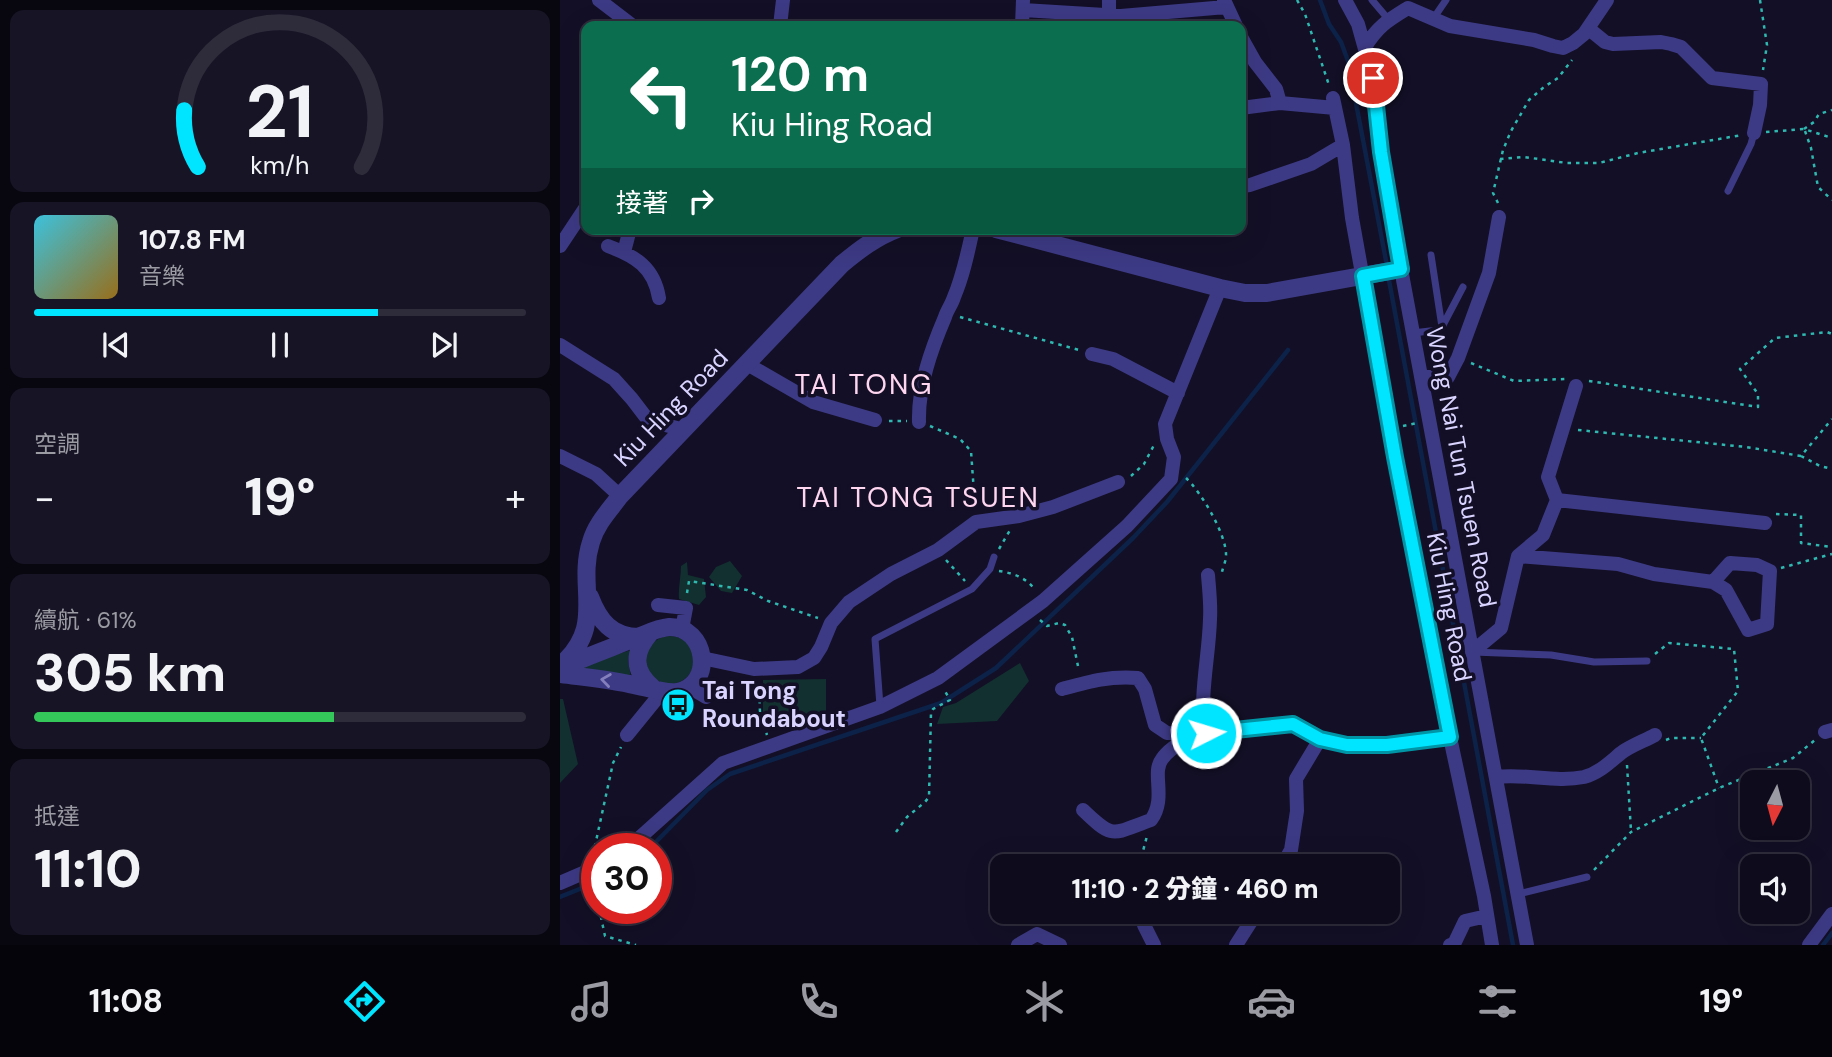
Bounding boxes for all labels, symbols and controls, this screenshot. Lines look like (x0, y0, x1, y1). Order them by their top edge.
text: 120 m (731, 42, 869, 106)
pin (1343, 48, 1403, 108)
icon: left (616, 49, 707, 140)
icon: arrive (1354, 59, 1392, 97)
text: 21 (246, 65, 314, 160)
text: Kiu Hing Road (731, 104, 933, 146)
text: km/h (250, 149, 310, 182)
icon: right (682, 182, 720, 220)
text: 接著 (616, 186, 668, 220)
text: 107.8 FM (139, 223, 246, 257)
text: 音樂 (139, 261, 185, 291)
street label: Wong Nai Tun Tsuen Road (1419, 324, 1504, 610)
icon: previous (97, 326, 135, 364)
icon: pause (261, 326, 299, 364)
icon: next (425, 326, 463, 364)
street label: Kiu Hing Road (607, 342, 734, 473)
district label: TAI TONG (794, 366, 934, 403)
text: 空調 (34, 429, 80, 459)
text: 19° (244, 463, 316, 531)
text: − (34, 473, 55, 523)
text: + (505, 473, 526, 523)
district label: TAI TONG TSUEN (796, 479, 1040, 516)
street label: Kiu Hing Road (1420, 530, 1479, 684)
text: 續航 · 61% (34, 605, 137, 635)
text: 305 km (34, 639, 226, 707)
one-way arrow (601, 673, 612, 688)
place label: Tai Tong Roundabout (702, 675, 846, 734)
bus stop icon: Tai Tong Roundabout (659, 686, 697, 724)
position arrow (1169, 696, 1243, 770)
north arrow (1740, 770, 1810, 840)
map controls (1740, 770, 1810, 924)
text: 抵達 (34, 801, 80, 831)
speed limit sign: 30 (581, 833, 672, 924)
text: 11:10 (34, 835, 142, 903)
button: sound (1740, 854, 1810, 924)
text: 11:10 · 2 分鐘 · 460 m (1071, 872, 1319, 906)
icon: directions (340, 977, 389, 1026)
icon: music (567, 977, 616, 1026)
icon: phone (794, 977, 843, 1026)
icon: climate (1020, 977, 1069, 1026)
icon: car (1247, 977, 1296, 1026)
icon: filters (1473, 977, 1522, 1026)
text: 11:08 (89, 980, 163, 1022)
text: 19° (1700, 980, 1743, 1022)

